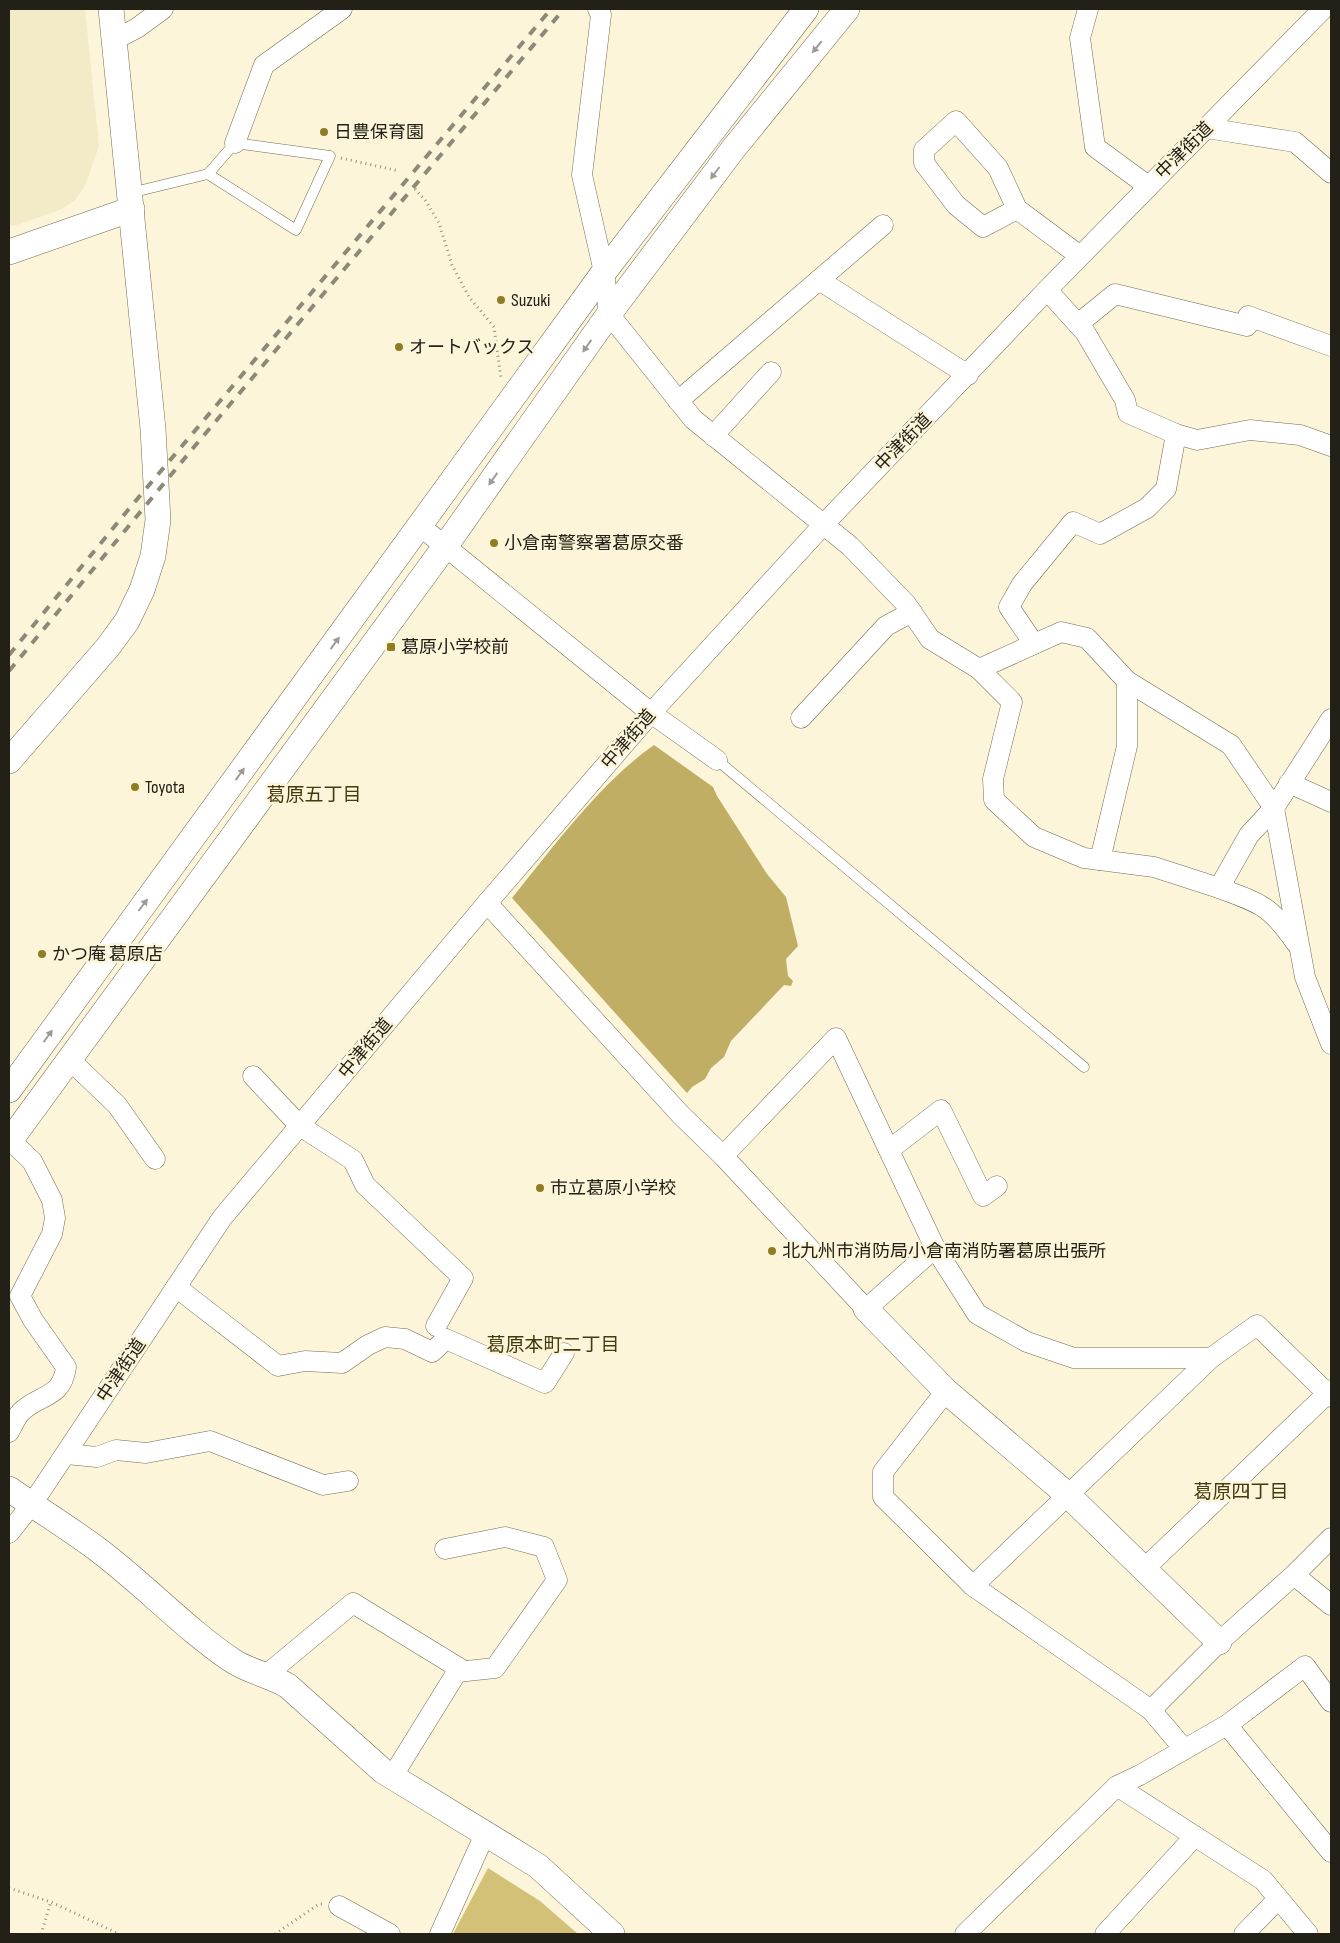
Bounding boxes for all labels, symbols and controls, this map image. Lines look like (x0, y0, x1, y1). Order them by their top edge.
one-way arrow (811, 40, 822, 53)
street label: 中津街道 (1151, 117, 1217, 183)
place label: 日豊保育園 (334, 122, 424, 143)
marker: 日豊保育園 (318, 126, 330, 138)
one-way arrow (710, 166, 720, 180)
place label: Suzuki (511, 290, 550, 311)
marker: Suzuki (495, 294, 507, 306)
place label: オートバックス (409, 337, 534, 358)
one-way arrow (582, 339, 592, 353)
marker: オートバックス (393, 341, 405, 353)
street label: 中津街道 (871, 409, 936, 476)
one-way arrow (488, 472, 498, 486)
place label: 小倉南警察署葛原交番 (504, 533, 684, 554)
marker: 小倉南警察署葛原交番 (488, 537, 500, 549)
one-way arrow (330, 636, 340, 649)
place label: 葛原小学校前 (401, 637, 509, 658)
marker: 葛原小学校前 (385, 641, 397, 653)
street label: 中津街道 (597, 705, 660, 773)
one-way arrow (234, 768, 245, 781)
place label: Toyota (145, 777, 185, 798)
marker: Toyota (129, 781, 141, 793)
district label: 葛原五丁目 (266, 784, 362, 807)
one-way arrow (138, 898, 148, 912)
place label: かつ庵 葛原店 (52, 944, 163, 965)
marker: かつ庵 葛原店 (36, 948, 48, 960)
street label: 中津街道 (334, 1014, 397, 1083)
one-way arrow (42, 1030, 53, 1043)
place label: 市立葛原小学校 (550, 1178, 676, 1199)
marker: 市立葛原小学校 (534, 1182, 546, 1194)
place label: 北九州市消防局小倉南消防署葛原出張所 (782, 1241, 1106, 1262)
marker: 北九州市消防局小倉南消防署葛原出張所 (766, 1245, 778, 1257)
district label: 葛原本町二丁目 (486, 1334, 620, 1357)
street label: 中津街道 (93, 1335, 150, 1406)
district label: 葛原四丁目 (1193, 1481, 1289, 1504)

